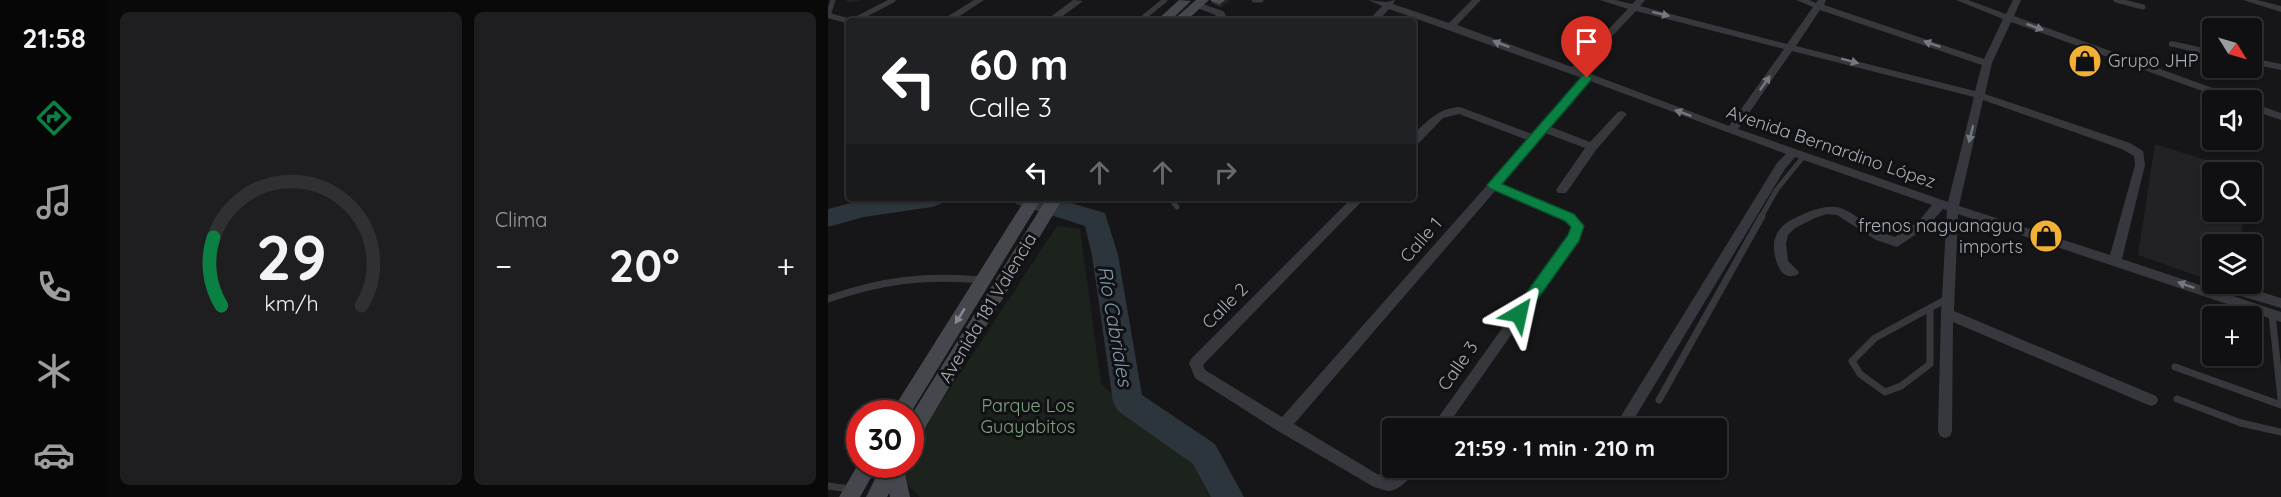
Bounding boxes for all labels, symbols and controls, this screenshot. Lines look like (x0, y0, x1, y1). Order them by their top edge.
one-way arrow (1651, 9, 1670, 19)
pin (1561, 16, 1612, 78)
north arrow (2202, 18, 2262, 78)
map controls (2202, 18, 2262, 366)
text: 21:58 (22, 21, 86, 55)
one-way arrow (2026, 22, 2044, 32)
icon: arrive (1570, 25, 1603, 58)
text: 60 m (969, 38, 1069, 91)
one-way arrow (1492, 39, 1510, 48)
one-way arrow (1923, 39, 1941, 49)
icon: left (870, 42, 948, 120)
shop icon: Grupo JHP (2067, 43, 2103, 79)
place label: Grupo JHP (2108, 49, 2198, 72)
one-way arrow (1841, 57, 1859, 67)
one-way arrow (1759, 75, 1771, 91)
text: Calle 3 (969, 90, 1052, 124)
button: sound (2202, 90, 2262, 150)
icon: directions (33, 97, 75, 139)
street label: Avenida Bernardino López (1724, 100, 1939, 193)
one-way arrow (1674, 108, 1692, 118)
one-way arrow (1966, 125, 1976, 143)
icon: left (1020, 156, 1053, 189)
icon: ahead (1083, 156, 1116, 189)
icon: ahead (1146, 156, 1179, 189)
icon: right (1209, 156, 1242, 189)
button: search (2202, 162, 2262, 222)
icon: music (33, 181, 75, 223)
text: Clima (495, 207, 547, 232)
street label: Calle 1 (1395, 212, 1447, 267)
place label: frenos naguanagua imports (1858, 214, 2023, 258)
text: 29 (256, 218, 326, 296)
shop icon: frenos naguanagua imports (2028, 218, 2064, 254)
street label: Avenida 181 Valencia (934, 229, 1041, 387)
button: layers (2202, 234, 2262, 294)
text: 20° (609, 237, 680, 293)
text: − (495, 245, 512, 286)
text: + (776, 245, 795, 286)
water label: Río Cabriales (1093, 264, 1139, 390)
icon: phone (33, 266, 75, 308)
street label: Calle 2 (1197, 278, 1253, 334)
one-way arrow (2177, 279, 2195, 289)
position arrow (1487, 282, 1551, 346)
text: km/h (264, 290, 318, 316)
button: + (2202, 306, 2262, 366)
one-way arrow (955, 308, 966, 324)
street label: Calle 3 (1432, 336, 1483, 395)
icon: climate (33, 350, 75, 392)
park label: Parque Los Guayabitos (981, 394, 1075, 438)
speed limit sign: 30 (846, 400, 924, 478)
icon: car (33, 434, 75, 476)
text: 21:59 · 1 min · 210 m (1454, 434, 1655, 462)

